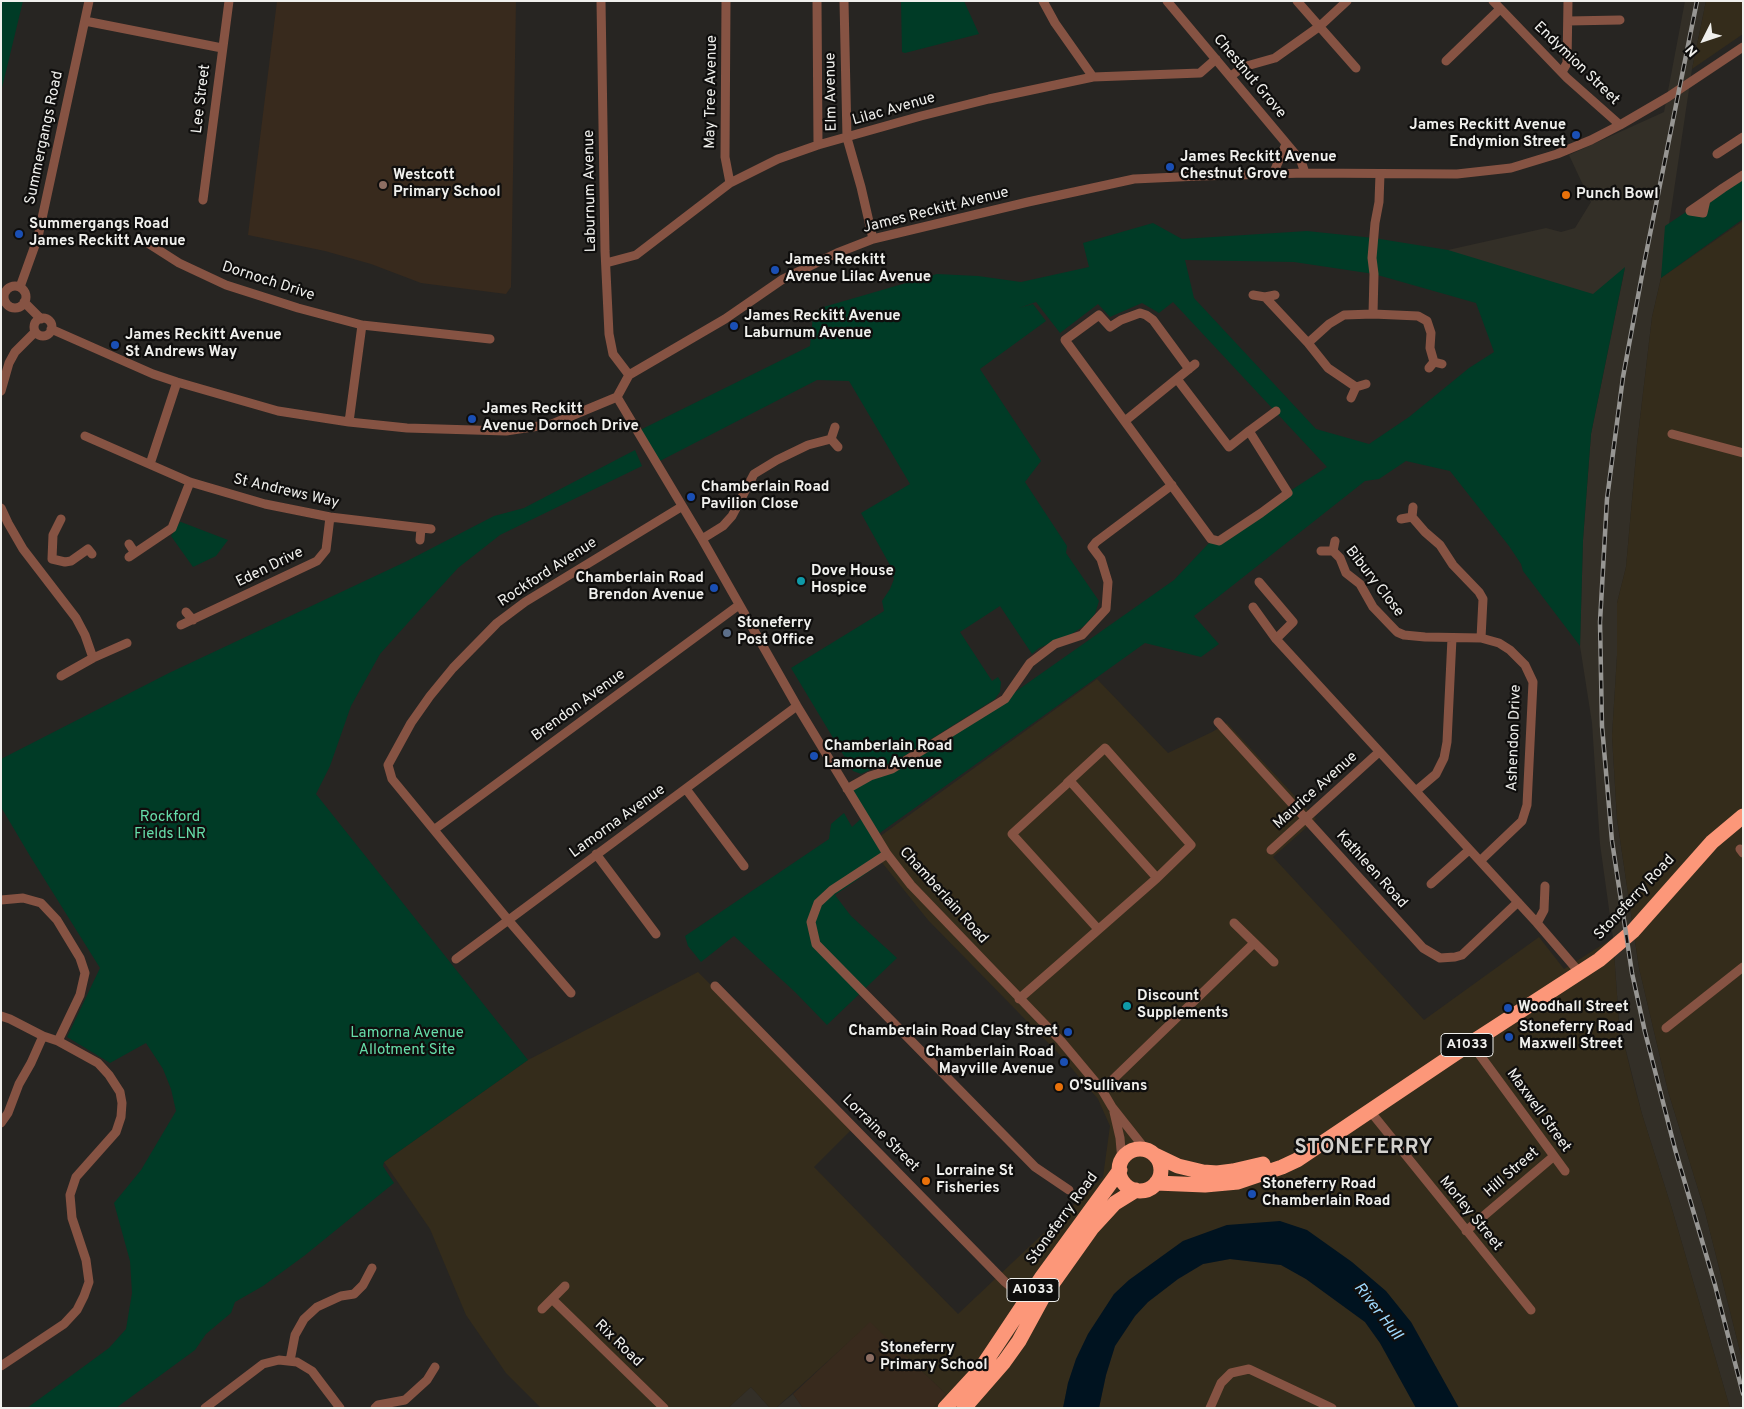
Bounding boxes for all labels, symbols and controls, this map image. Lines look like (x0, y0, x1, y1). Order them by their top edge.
north arrow (1679, 15, 1729, 65)
street label: Endymion Street (1529, 19, 1623, 109)
street label: Chestnut Grove (1209, 31, 1289, 123)
street label: May Tree Avenue (702, 35, 722, 149)
text: N (1683, 41, 1702, 60)
street label: Elm Avenue (822, 52, 842, 132)
street label: Lee Street (189, 63, 215, 135)
street label: Summergangs Road (22, 70, 68, 206)
street label: Lilac Avenue (850, 90, 938, 130)
place label: James Reckitt Avenue Endymion Street (1409, 117, 1566, 152)
marker: James Reckitt Avenue Endymion Street (1570, 129, 1582, 141)
street label: Laburnum Avenue (581, 130, 601, 252)
place label: James Reckitt Avenue Chestnut Grove (1180, 149, 1337, 184)
marker: James Reckitt Avenue Chestnut Grove (1164, 161, 1176, 173)
place label: Westcott Primary School (393, 167, 501, 202)
marker: Westcott Primary School (377, 179, 389, 191)
street label: James Reckitt Avenue (861, 184, 1011, 238)
place label: Punch Bowl (1576, 186, 1659, 204)
marker: Punch Bowl (1560, 189, 1572, 201)
place label: Summergangs Road James Reckitt Avenue (29, 216, 186, 251)
marker: Summergangs Road James Reckitt Avenue (13, 228, 25, 240)
place label: James Reckitt Avenue Lilac Avenue (785, 252, 931, 287)
street label: Dornoch Drive (219, 259, 317, 305)
marker: James Reckitt Avenue Lilac Avenue (769, 264, 781, 276)
place label: James Reckitt Avenue Laburnum Avenue (744, 308, 901, 343)
marker: James Reckitt Avenue Laburnum Avenue (728, 320, 740, 332)
place label: James Reckitt Avenue St Andrews Way (125, 327, 282, 362)
marker: James Reckitt Avenue St Andrews Way (109, 339, 121, 351)
place label: James Reckitt Avenue Dornoch Drive (482, 401, 639, 436)
marker: James Reckitt Avenue Dornoch Drive (466, 413, 478, 425)
street label: St Andrews Way (231, 471, 341, 513)
place label: Chamberlain Road Pavilion Close (701, 479, 829, 514)
marker: Chamberlain Road Pavilion Close (685, 491, 697, 503)
street label: Rockford Avenue (495, 534, 601, 612)
street label: Bibury Close (1341, 543, 1407, 621)
street label: Eden Drive (233, 544, 307, 592)
place label: Dove House Hospice (811, 563, 894, 598)
place label: Chamberlain Road Brendon Avenue (576, 570, 704, 605)
marker: Dove House Hospice (795, 575, 807, 587)
marker: Chamberlain Road Brendon Avenue (708, 582, 720, 594)
place label: Stoneferry Post Office (737, 615, 814, 650)
marker: Stoneferry Post Office (721, 627, 733, 639)
street label: Brendon Avenue (529, 666, 629, 746)
street label: Ashendon Drive (1504, 684, 1526, 792)
place label: Chamberlain Road Lamorna Avenue (824, 738, 952, 773)
street label: Maurice Avenue (1270, 749, 1362, 833)
marker: Chamberlain Road Lamorna Avenue (808, 750, 820, 762)
street label: Lamorna Avenue (567, 781, 669, 863)
park label: Rockford Fields LNR (134, 809, 206, 844)
street label: Kathleen Road (1331, 827, 1411, 913)
street label: Chamberlain Road (895, 844, 991, 948)
street label: Stoneferry Road (1591, 852, 1679, 944)
place label: Discount Supplements (1137, 988, 1228, 1023)
place label: Woodhall Street (1518, 999, 1629, 1017)
marker: Discount Supplements (1121, 1000, 1133, 1012)
marker: Woodhall Street (1502, 1002, 1514, 1014)
place label: Stoneferry Road Maxwell Street (1519, 1019, 1633, 1054)
place label: Chamberlain Road Clay Street (848, 1023, 1058, 1041)
park label: Lamorna Avenue Allotment Site (350, 1025, 464, 1060)
marker: Chamberlain Road Clay Street (1062, 1026, 1074, 1038)
marker: Stoneferry Road Maxwell Street (1503, 1031, 1515, 1043)
road number: A1033 (1441, 1034, 1493, 1056)
place label: Chamberlain Road Mayville Avenue (926, 1044, 1054, 1079)
marker: Chamberlain Road Mayville Avenue (1058, 1056, 1070, 1068)
street label: Maxwell Street (1502, 1066, 1574, 1156)
place label: O'Sullivans (1069, 1078, 1147, 1096)
marker: O'Sullivans (1053, 1081, 1065, 1093)
street label: Lorraine Street (838, 1092, 922, 1176)
district label: STONEFERRY (1293, 1137, 1435, 1161)
street label: Hill Street (1481, 1144, 1543, 1202)
place label: Lorraine St Fisheries (936, 1163, 1014, 1198)
street label: Stoneferry Road (1023, 1169, 1103, 1269)
street label: Morley Street (1434, 1173, 1506, 1255)
marker: Lorraine St Fisheries (920, 1175, 932, 1187)
place label: Stoneferry Road Chamberlain Road (1262, 1176, 1390, 1211)
marker: Stoneferry Road Chamberlain Road (1246, 1188, 1258, 1200)
road number: A1033 (1007, 1278, 1059, 1302)
water label: River Hull (1349, 1279, 1405, 1345)
street label: Rix Road (590, 1317, 646, 1371)
place label: Stoneferry Primary School (880, 1340, 988, 1375)
marker: Stoneferry Primary School (864, 1352, 876, 1364)

